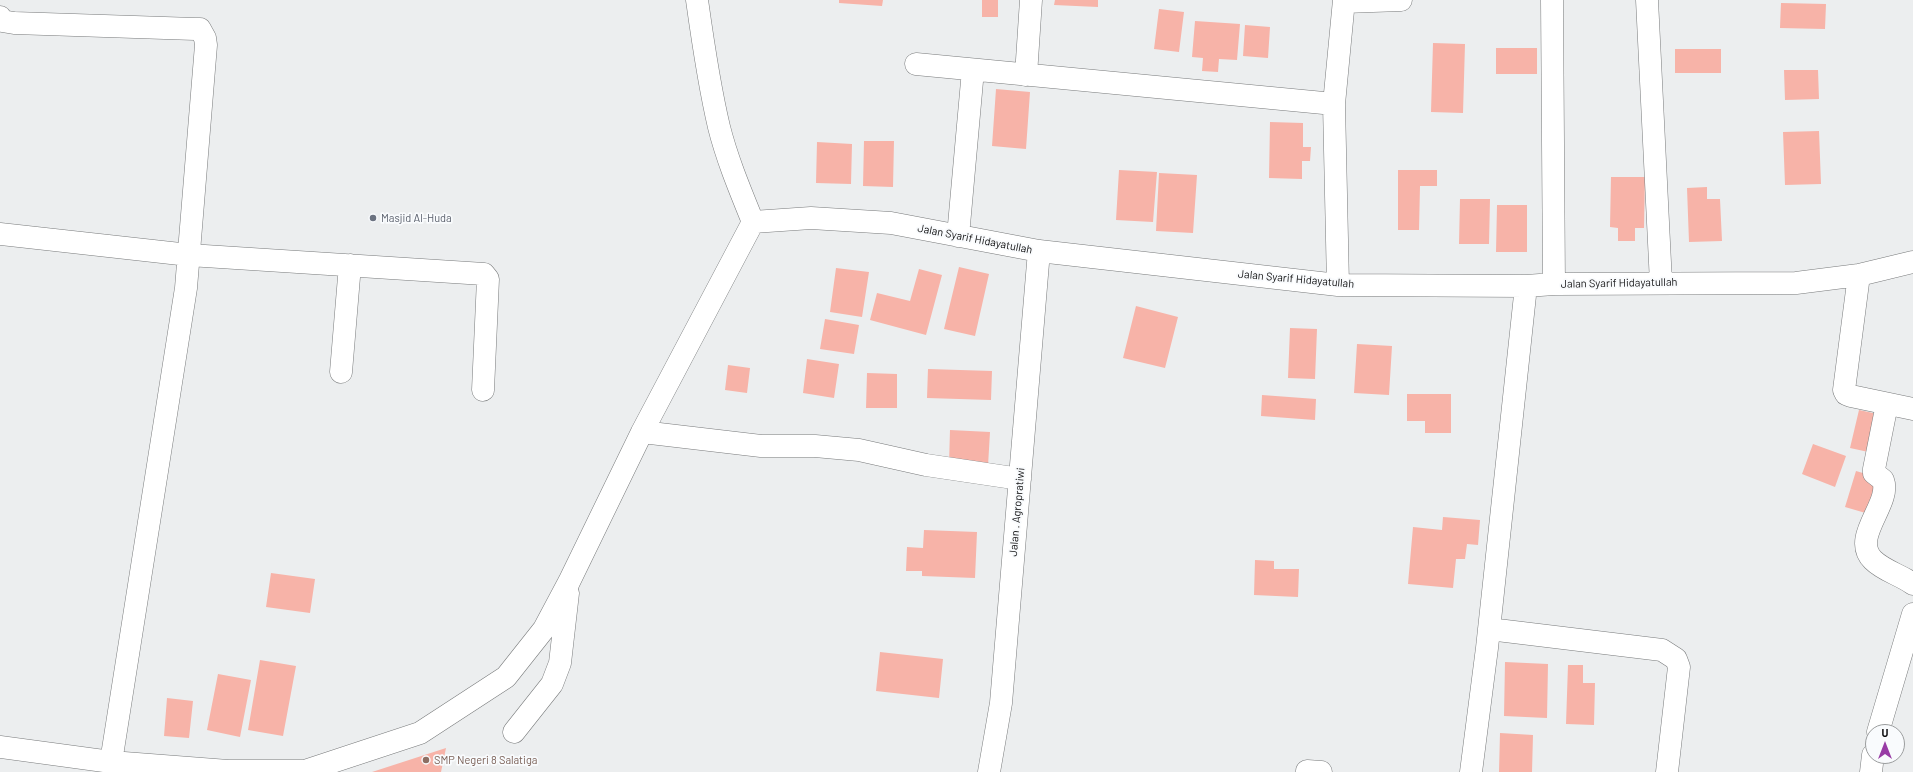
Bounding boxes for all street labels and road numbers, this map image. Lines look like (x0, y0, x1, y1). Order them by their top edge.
street label: Jalan Syarif Hidayatullah (916, 221, 1034, 257)
street label: Jalan Syarif Hidayatullah (1237, 267, 1355, 291)
street label: Jalan Syarif Hidayatullah (1561, 275, 1677, 291)
street label: Jalan . Agropratiwi (1007, 467, 1027, 557)

